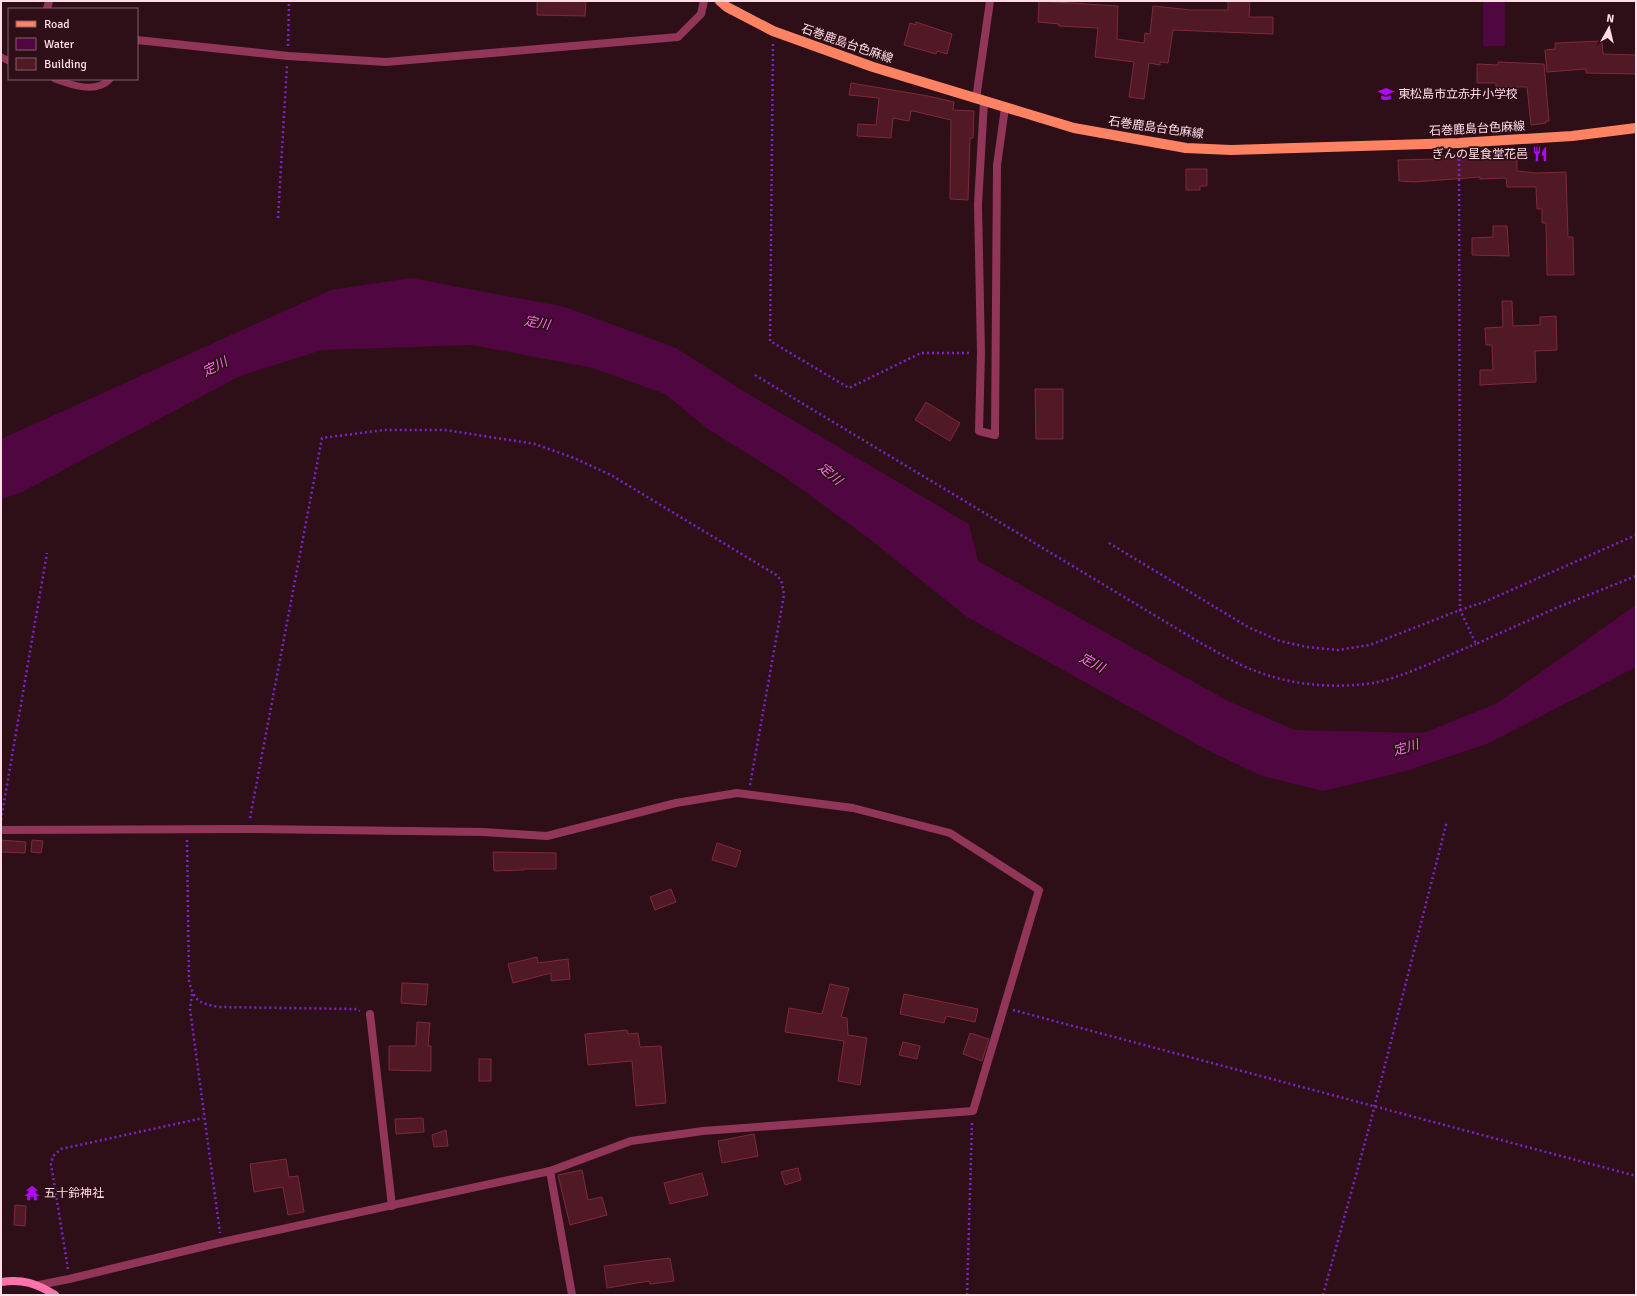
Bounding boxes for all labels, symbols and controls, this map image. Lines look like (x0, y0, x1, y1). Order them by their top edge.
legend (8, 8, 138, 80)
north arrow (1589, 8, 1629, 48)
text: N (1606, 12, 1615, 26)
text: Road (44, 17, 70, 32)
street label: 石巻鹿島台色麻線 (799, 21, 895, 67)
text: Water (44, 37, 75, 52)
text: Building (44, 57, 87, 72)
school or university icon: 東松島市立赤井小学校 (1377, 85, 1395, 103)
place label: 東松島市立赤井小学校 (1398, 87, 1518, 102)
street label: 石巻鹿島台色麻線 (1107, 114, 1205, 142)
street label: 石巻鹿島台色麻線 (1429, 119, 1525, 139)
restaurant icon: ぎんの星食堂花邑 (1531, 145, 1549, 163)
place label: ぎんの星食堂花邑 (1432, 147, 1528, 162)
water label: 定川 (523, 313, 553, 333)
water label: 定川 (200, 353, 232, 380)
water label: 定川 (815, 459, 847, 490)
water label: 定川 (1077, 650, 1109, 677)
water label: 定川 (1391, 736, 1423, 759)
temple icon: 五十鈴神社 (23, 1184, 41, 1202)
place label: 五十鈴神社 (44, 1186, 104, 1201)

